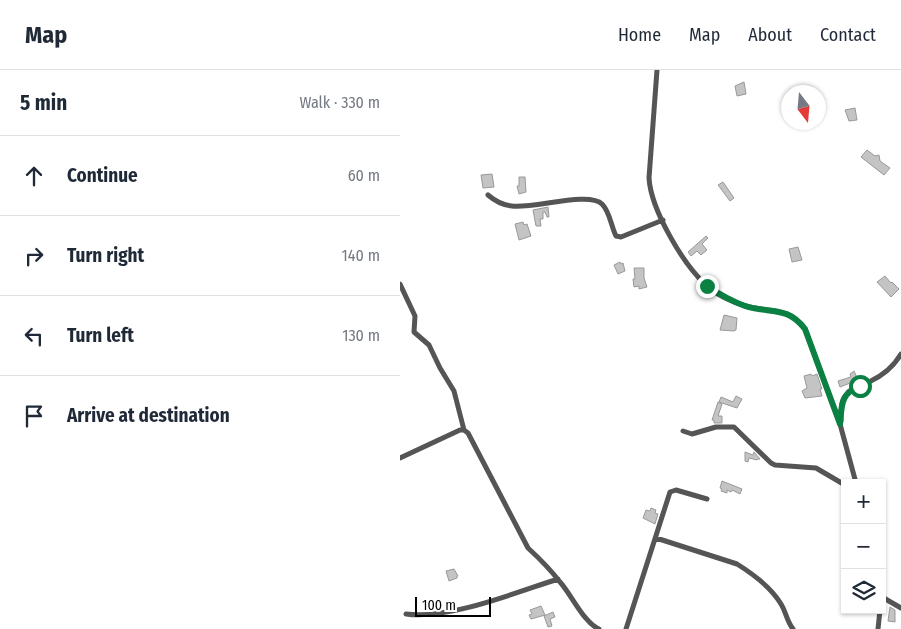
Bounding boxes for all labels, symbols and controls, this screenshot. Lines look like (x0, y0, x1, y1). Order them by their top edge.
text: Map (25, 21, 67, 49)
text: Home (618, 24, 661, 46)
text: Map (689, 24, 720, 46)
text: About (748, 24, 792, 46)
text: Contact (820, 24, 876, 46)
north arrow (781, 85, 826, 130)
text: 5 min (20, 90, 67, 116)
text: Walk · 330 m (299, 93, 380, 112)
icon: ahead (20, 162, 48, 190)
text: Continue (67, 164, 138, 187)
text: 60 m (348, 166, 380, 185)
icon: right (20, 242, 48, 270)
text: Turn right (67, 244, 144, 267)
text: 140 m (342, 246, 380, 265)
route end (696, 275, 719, 298)
icon: left (20, 322, 48, 350)
text: Turn left (67, 324, 134, 347)
text: 130 m (342, 326, 380, 345)
route start (849, 375, 872, 398)
icon: arrive (20, 402, 48, 430)
text: Arrive at destination (67, 404, 230, 427)
map controls (841, 479, 886, 614)
button: + (841, 479, 886, 524)
button: − (841, 524, 886, 569)
button: layers (841, 569, 886, 614)
scale bar (415, 594, 491, 617)
text: 100 m (422, 597, 456, 614)

